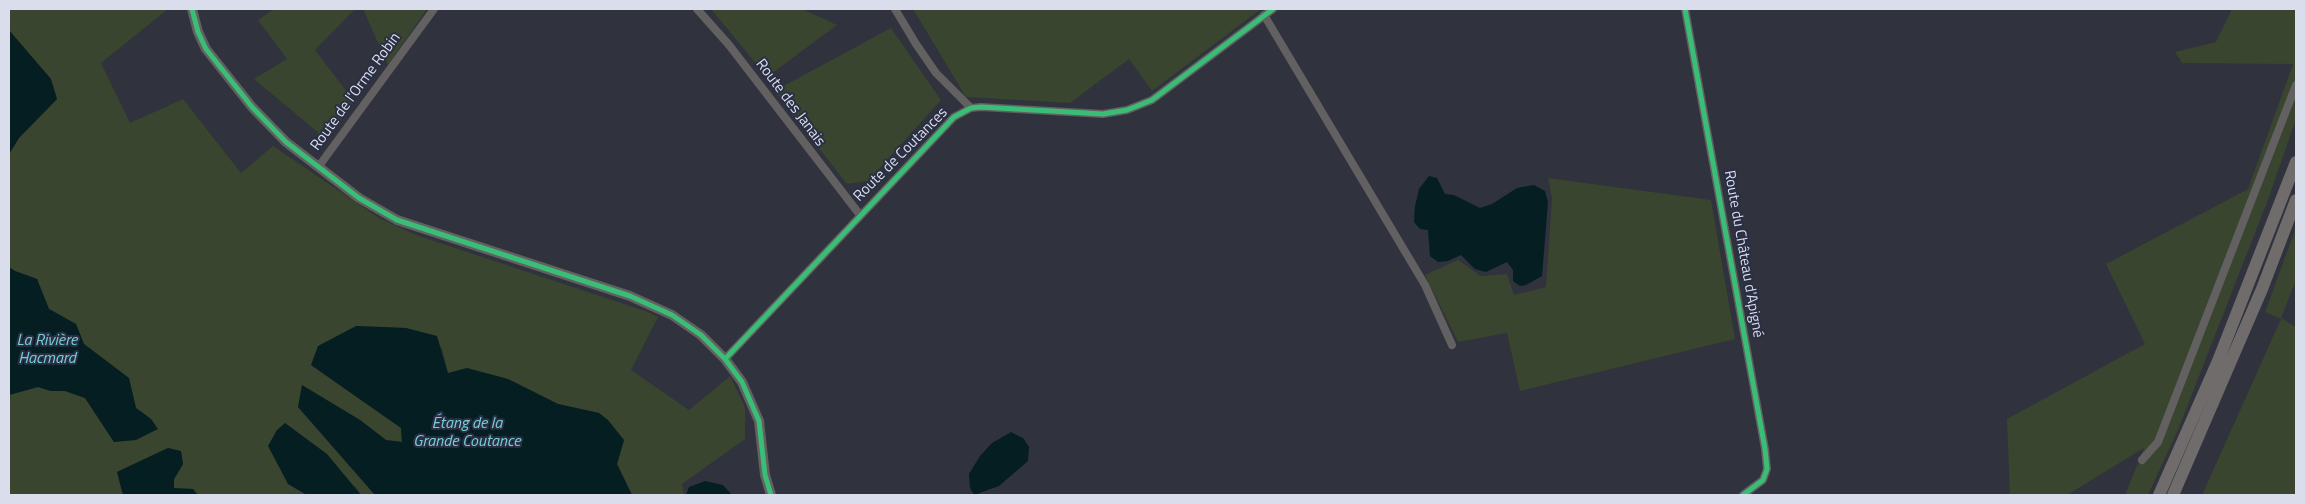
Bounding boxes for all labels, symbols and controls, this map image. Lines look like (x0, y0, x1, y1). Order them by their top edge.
street label: Route de l'Orme Robin (307, 30, 405, 154)
street label: Route des Janais (751, 56, 829, 150)
street label: Route de Coutances (850, 104, 952, 206)
street label: Route du Château d'Apigné (1719, 169, 1767, 339)
water label: La Rivière Hacmard (17, 331, 77, 369)
water label: Étang de la Grande Coutance (413, 414, 521, 452)

